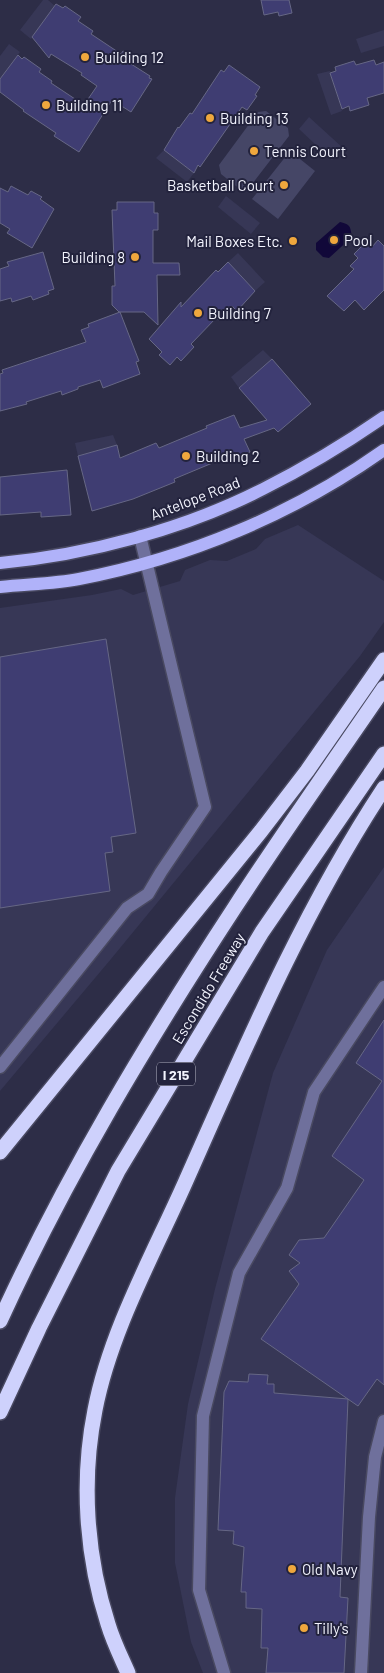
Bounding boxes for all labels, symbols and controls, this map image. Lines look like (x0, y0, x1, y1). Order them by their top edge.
place label: Building 12 (95, 48, 164, 66)
marker: Building 12 (79, 51, 91, 63)
place label: Building 11 (56, 96, 122, 114)
marker: Building 11 (40, 99, 52, 111)
place label: Building 13 (220, 109, 289, 127)
marker: Building 13 (204, 112, 216, 124)
place label: Tennis Court (264, 142, 346, 160)
marker: Tennis Court (248, 145, 260, 157)
place label: Basketball Court (167, 176, 274, 194)
marker: Basketball Court (278, 179, 290, 191)
place label: Pool (344, 231, 372, 249)
place label: Mail Boxes Etc. (186, 232, 283, 250)
marker: Pool (328, 234, 340, 246)
marker: Mail Boxes Etc. (287, 235, 299, 247)
place label: Building 8 (62, 248, 125, 266)
marker: Building 8 (129, 251, 141, 263)
place label: Building 7 (208, 304, 271, 322)
marker: Building 7 (192, 307, 204, 319)
place label: Building 2 (196, 447, 260, 465)
marker: Building 2 (180, 450, 192, 462)
street label: Antelope Road (148, 473, 242, 523)
street label: Escondido Freeway (168, 929, 248, 1047)
road number: I 215 (157, 1062, 195, 1086)
place label: Old Navy (302, 1560, 358, 1578)
marker: Old Navy (286, 1563, 298, 1575)
place label: Tilly's (314, 1619, 349, 1637)
marker: Tilly's (298, 1622, 310, 1634)

